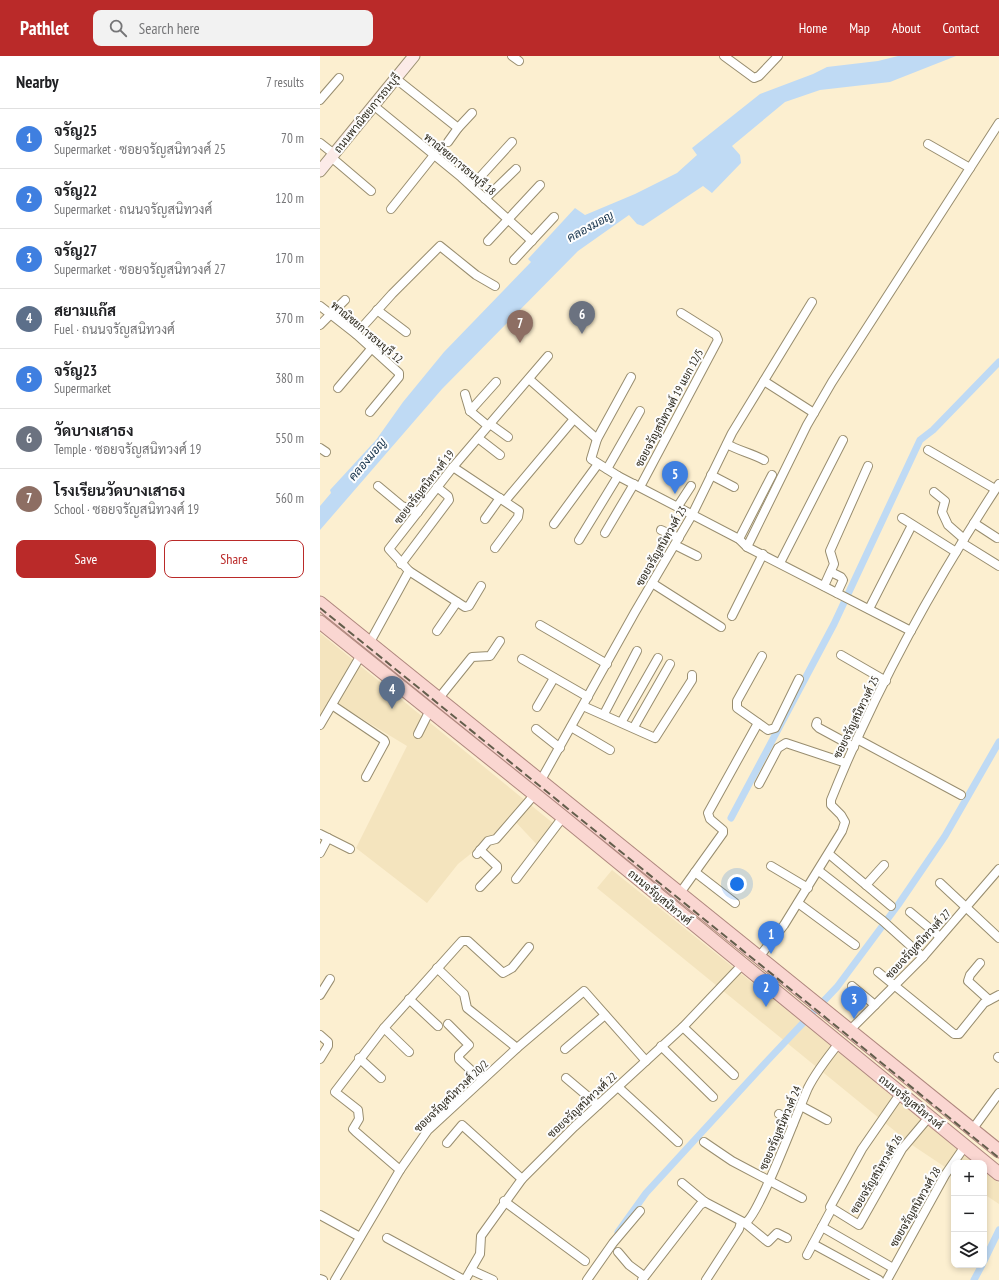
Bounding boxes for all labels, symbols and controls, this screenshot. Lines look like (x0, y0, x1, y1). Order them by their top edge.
search box (93, 10, 373, 46)
text: Pathlet (20, 16, 69, 40)
icon: search (107, 17, 129, 39)
text: Search here (139, 19, 200, 38)
text: Home (799, 19, 827, 37)
text: Map (849, 19, 870, 37)
text: About (892, 19, 921, 37)
text: Contact (943, 19, 979, 37)
street label: ถนนพาณิชยการธนบุรี (330, 70, 405, 157)
text: Nearby (16, 71, 59, 93)
text: 7 results (266, 74, 304, 91)
text: จรัญ25 (54, 121, 97, 140)
street label: พาณิชยการธนบุรี 18 (420, 129, 500, 200)
text: 1 (26, 130, 32, 147)
text: 70 m (281, 130, 304, 147)
text: Supermarket · ซอยจรัญสนิทวงศ์ 25 (54, 141, 226, 158)
text: จรัญ22 (54, 181, 97, 200)
text: 2 (26, 190, 32, 207)
text: 120 m (275, 190, 304, 207)
text: Supermarket · ถนนจรัญสนิทวงศ์ (54, 201, 212, 218)
water label: คลองมอญ (564, 207, 616, 245)
text: จรัญ27 (54, 241, 97, 260)
text: 3 (26, 250, 32, 267)
text: 170 m (275, 250, 304, 267)
text: Supermarket · ซอยจรัญสนิทวงศ์ 27 (54, 261, 226, 278)
street label: พาณิชยการธนบุรี 12 (327, 297, 407, 368)
text: สยามแก๊ส (54, 301, 116, 320)
pin: 6 (569, 301, 595, 334)
text: 4 (26, 310, 32, 327)
text: 370 m (275, 310, 304, 327)
pin: 7 (507, 310, 533, 343)
text: Fuel · ถนนจรัญสนิทวงศ์ (54, 321, 175, 338)
street label: ซอยจรัญสนิทวงศ์ 19 แยก 12/5 (631, 346, 706, 470)
text: จรัญ23 (54, 361, 97, 380)
text: 5 (26, 370, 32, 387)
text: 380 m (275, 370, 304, 387)
text: Supermarket (54, 380, 111, 397)
text: วัดบางเสาธง (54, 421, 133, 440)
text: 6 (26, 430, 32, 447)
text: 550 m (275, 430, 304, 447)
water label: คลองมอญ (345, 435, 389, 483)
text: Temple · ซอยจรัญสนิทวงศ์ 19 (54, 441, 201, 458)
street label: ซอยจรัญสนิทวงศ์ 19 (390, 447, 457, 527)
pin: 5 (662, 461, 688, 494)
text: โรงเรียนวัดบางเสาธง (54, 481, 185, 500)
text: 7 (26, 490, 32, 507)
text: 560 m (275, 490, 304, 507)
text: School · ซอยจรัญสนิทวงศ์ 19 (54, 501, 199, 518)
street label: ซอยจรัญสนิทวงศ์ 23 (632, 503, 690, 589)
button: Save (16, 540, 156, 578)
button: Share (164, 540, 304, 578)
street label: ซอยจรัญสนิทวงศ์ 25 (829, 673, 882, 761)
pin: 4 (379, 676, 405, 709)
street label: ถนนจรัญสนิทวงศ์ (625, 866, 695, 928)
your location (727, 874, 747, 894)
street label: ซอยจรัญสนิทวงศ์ 27 (881, 906, 954, 982)
pin: 1 (758, 921, 784, 954)
pin: 2 (753, 974, 779, 1007)
pin: 3 (841, 986, 867, 1019)
street label: ซอยจรัญสนิทวงศ์ 20/2 (410, 1056, 491, 1135)
street label: ซอยจรัญสนิทวงศ์ 22 (544, 1068, 620, 1141)
street label: ถนนจรัญสนิทวงศ์ (876, 1071, 947, 1132)
street label: ซอยจรัญสนิทวงศ์ 24 (755, 1083, 804, 1172)
street label: ซอยจรัญสนิทวงศ์ 26 (846, 1131, 905, 1216)
map controls (951, 1160, 987, 1268)
button: + (951, 1160, 987, 1196)
street label: ซอยจรัญสนิทวงศ์ 28 (886, 1164, 944, 1250)
button: − (951, 1196, 987, 1232)
button: layers (951, 1232, 987, 1268)

